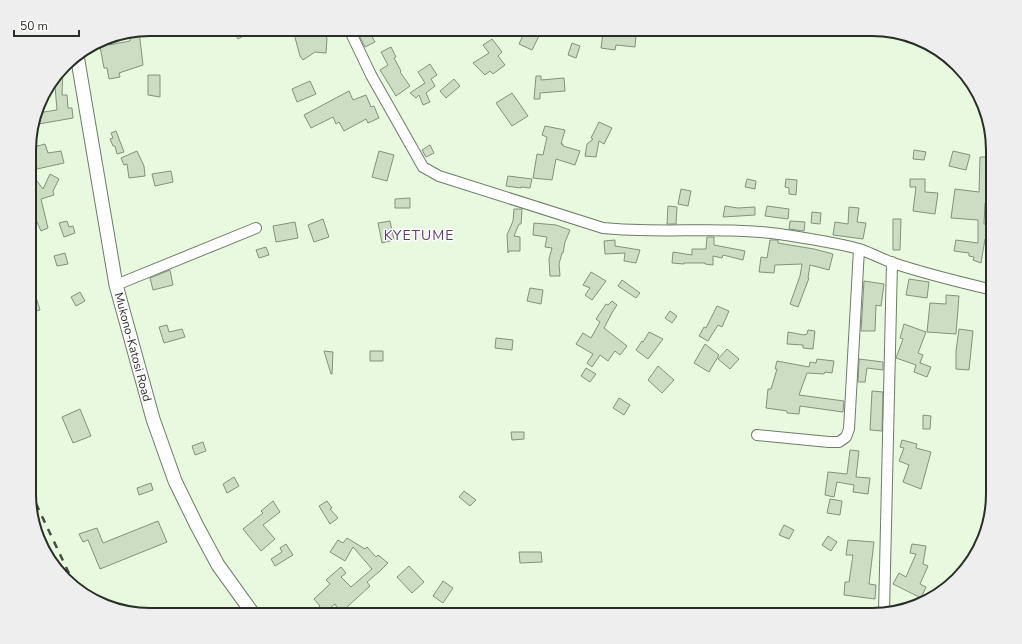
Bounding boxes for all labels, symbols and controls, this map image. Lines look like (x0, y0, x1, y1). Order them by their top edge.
scale bar (14, 12, 79, 38)
text: 50 m (20, 18, 48, 34)
district label: KYETUME (384, 226, 454, 245)
street label: Mukono-Katosi Road (111, 291, 155, 403)

